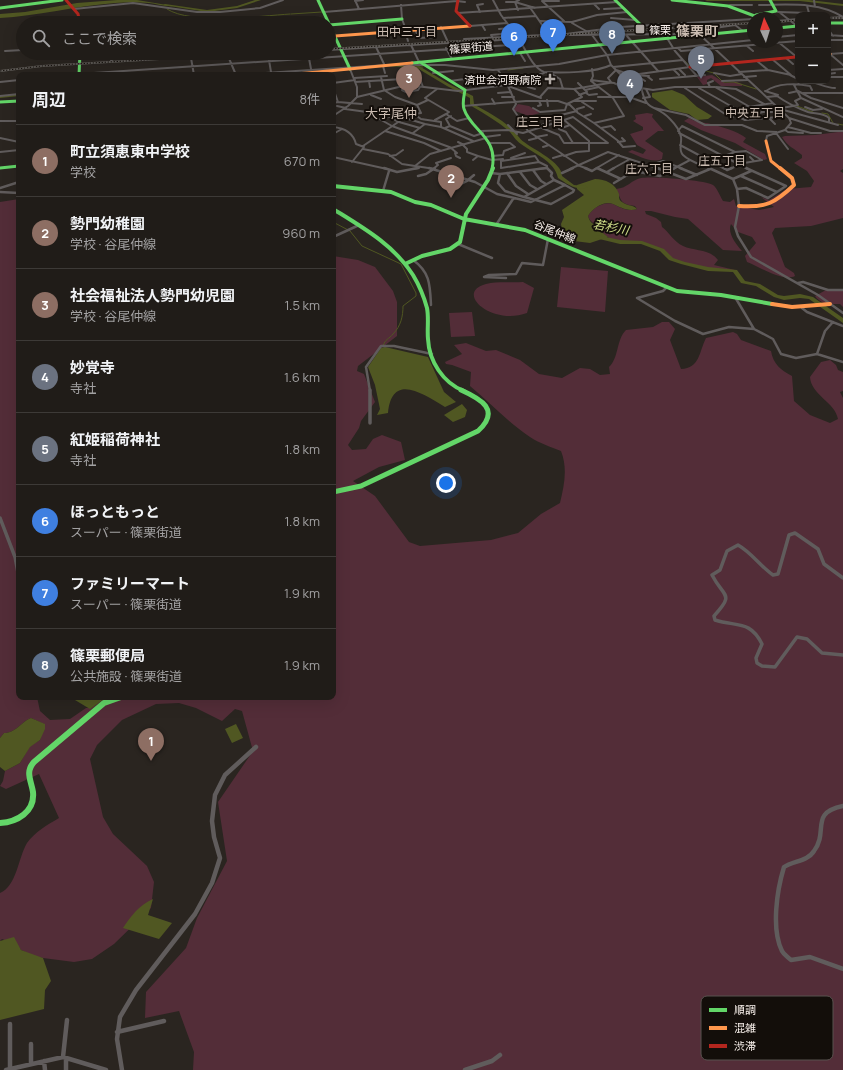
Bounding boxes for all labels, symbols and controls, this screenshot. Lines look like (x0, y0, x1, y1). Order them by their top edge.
north arrow (747, 12, 783, 48)
map controls (795, 12, 831, 84)
button: + (795, 12, 831, 48)
search box (16, 16, 336, 60)
pin: 7 (540, 19, 566, 52)
pin: 8 (599, 21, 625, 54)
district label: 篠栗町 (676, 21, 718, 40)
place label: 篠栗 (649, 22, 671, 37)
district label: 田中三丁目 (377, 23, 437, 40)
pin: 6 (501, 23, 527, 56)
marker: 篠栗 (634, 23, 646, 35)
icon: search (30, 27, 52, 49)
text: ここで検索 (62, 28, 137, 49)
street label: 篠栗街道 (448, 38, 494, 56)
pin: 5 (688, 46, 714, 79)
button: − (795, 48, 831, 84)
pin: 3 (396, 65, 422, 98)
pin: 4 (617, 70, 643, 103)
place label: 済世会河野病院 (464, 72, 541, 87)
marker: 済世会河野病院 (544, 73, 556, 85)
text: 周辺 (32, 88, 66, 111)
text: 8件 (299, 90, 320, 108)
district label: 大字尾仲 (365, 104, 417, 122)
district label: 中央五丁目 (725, 104, 785, 121)
district label: 庄三丁目 (516, 113, 564, 130)
text: 町立須恵東中学校 (70, 141, 190, 162)
text: 1 (42, 152, 48, 170)
text: 670 m (284, 152, 320, 170)
district label: 庄五丁目 (698, 152, 746, 169)
district label: 庄六丁目 (625, 160, 673, 177)
text: 学校 (70, 163, 96, 181)
pin: 2 (438, 165, 464, 198)
text: 勢門幼稚園 (70, 213, 145, 234)
water label: 若杉川 (592, 215, 632, 239)
street label: 谷尾仲線 (532, 216, 578, 246)
text: 2 (41, 224, 49, 242)
text: 960 m (282, 224, 320, 242)
text: 学校 · 谷尾仲線 (70, 235, 156, 253)
text: 社会福祉法人勢門幼児園 (70, 285, 235, 306)
text: 3 (41, 296, 49, 314)
text: 1.5 km (285, 296, 320, 314)
text: 学校 · 谷尾仲線 (70, 307, 156, 325)
text: 妙覚寺 (70, 357, 115, 378)
text: 4 (41, 368, 49, 386)
text: 1.6 km (284, 368, 320, 386)
text: 寺社 (70, 379, 96, 397)
text: 紅姫稲荷神社 (70, 429, 160, 450)
text: 5 (41, 440, 49, 458)
text: 1.8 km (285, 440, 320, 458)
text: 寺社 (70, 451, 96, 469)
your location (436, 473, 456, 493)
text: ほっともっと (70, 501, 160, 522)
text: 6 (41, 512, 49, 530)
text: 1.8 km (285, 512, 320, 530)
text: スーパー · 篠栗街道 (70, 523, 182, 541)
text: ファミリーマート (70, 573, 190, 594)
text: 7 (42, 584, 48, 602)
text: 1.9 km (284, 584, 320, 602)
text: スーパー · 篠栗街道 (70, 595, 182, 613)
text: 篠栗郵便局 (70, 645, 145, 666)
text: 8 (41, 656, 49, 674)
text: 1.9 km (284, 656, 320, 674)
text: 公共施設 · 篠栗街道 (70, 667, 182, 685)
pin: 1 (138, 728, 164, 761)
legend (701, 996, 833, 1060)
text: 順調 (734, 1002, 756, 1017)
text: 混雑 (734, 1020, 756, 1035)
text: 渋滞 (734, 1038, 756, 1053)

